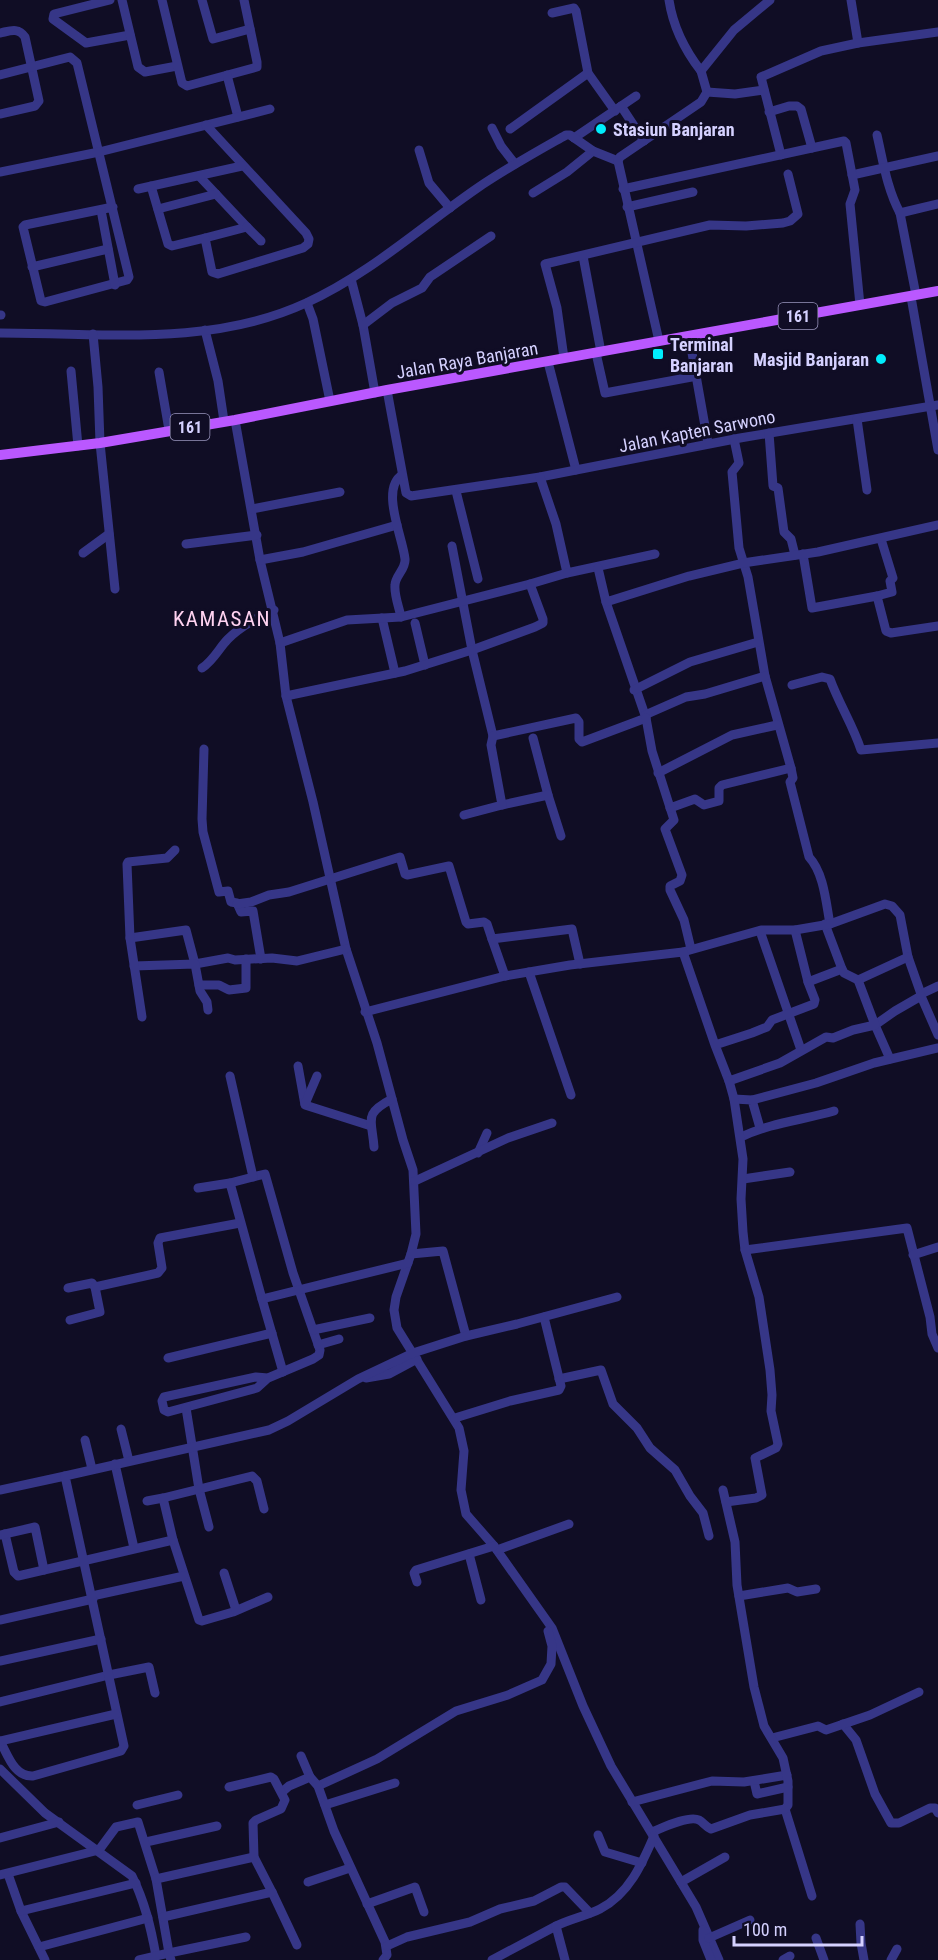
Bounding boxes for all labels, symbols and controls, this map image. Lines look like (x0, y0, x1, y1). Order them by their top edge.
place label: Stasiun Banjaran (613, 119, 735, 140)
marker: Stasiun Banjaran (594, 122, 608, 136)
road number: 161 (778, 303, 818, 329)
place label: Terminal Banjaran (670, 334, 733, 376)
street label: Jalan Raya Banjaran (395, 337, 539, 383)
marker: Terminal Banjaran (651, 347, 665, 361)
place label: Masjid Banjaran (753, 349, 869, 370)
marker: Masjid Banjaran (874, 352, 888, 366)
street label: Jalan Kapten Sarwono (617, 406, 777, 456)
road number: 161 (170, 414, 210, 440)
district label: KAMASAN (173, 607, 271, 631)
scale bar (734, 1909, 862, 1947)
text: 100 m (743, 1919, 787, 1940)

